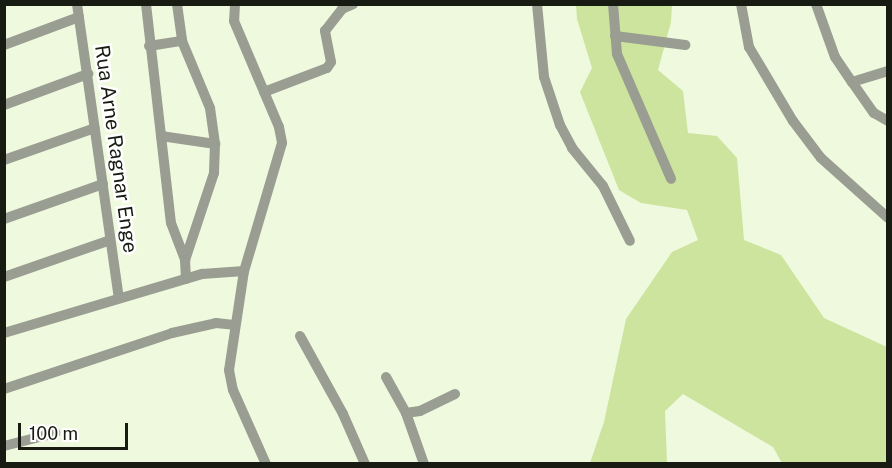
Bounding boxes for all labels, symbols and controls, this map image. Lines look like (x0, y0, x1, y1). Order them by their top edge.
street label: Rua Arne Ragnar Enge (90, 43, 142, 255)
scale bar (21, 411, 130, 449)
text: 100 m (29, 423, 78, 444)

